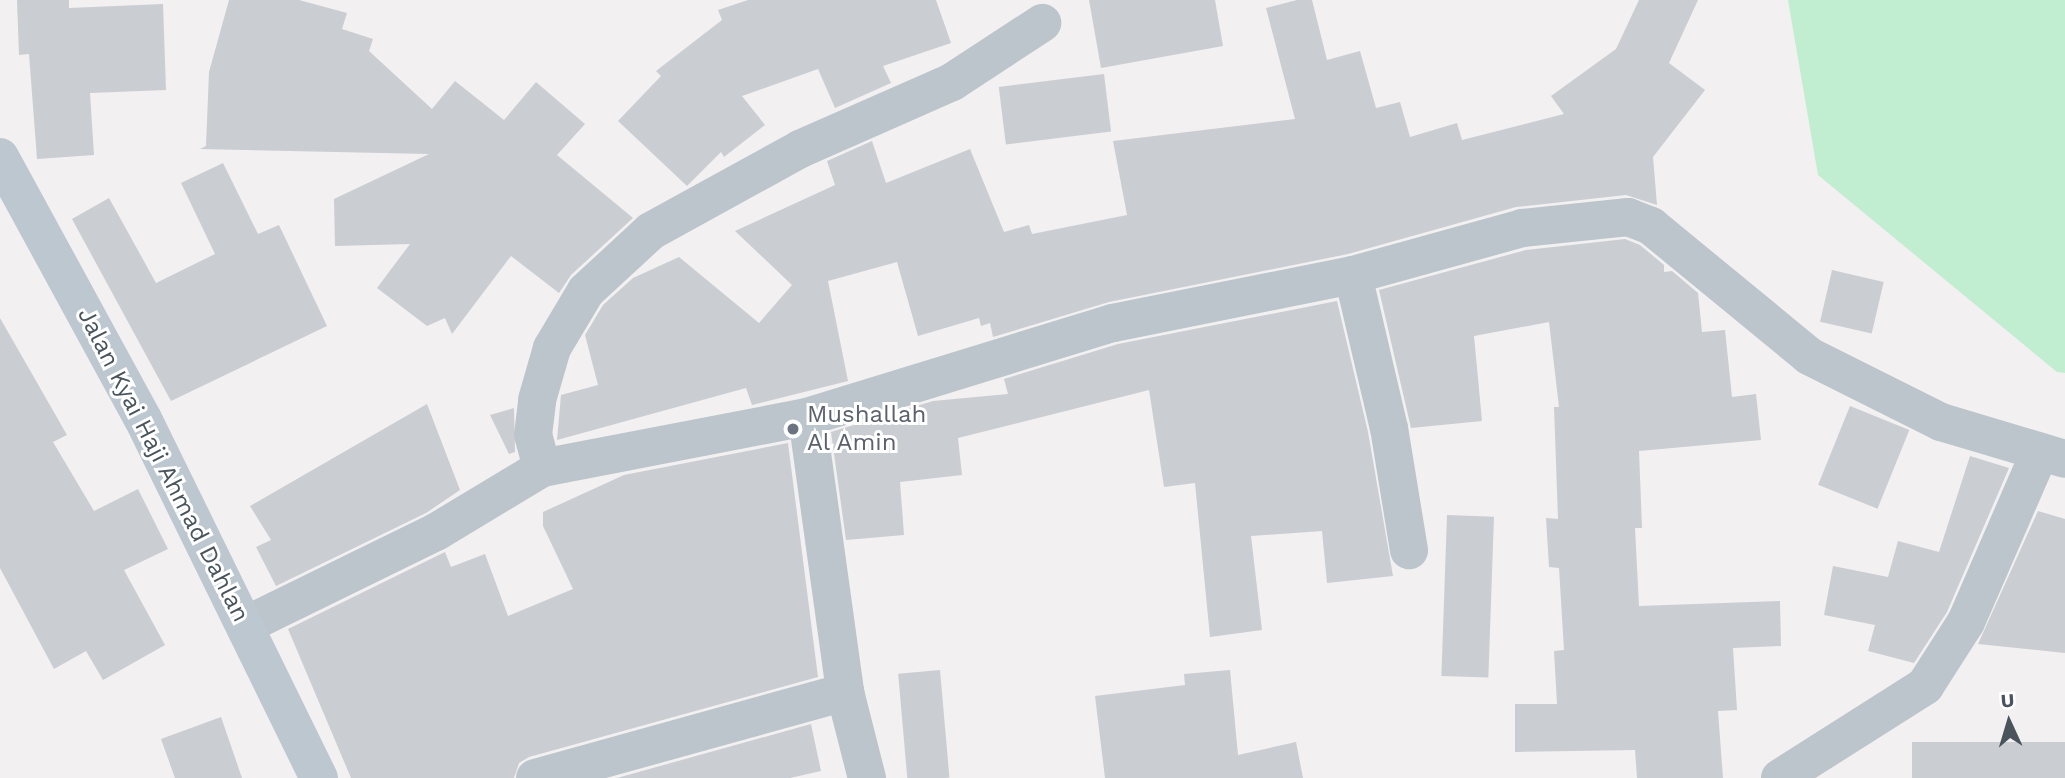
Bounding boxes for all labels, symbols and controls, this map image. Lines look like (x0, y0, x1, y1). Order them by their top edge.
street label: Jalan Kyai Haji Ahmad Dahlan (71, 303, 255, 627)
place label: Mushallah Al Amin (807, 401, 926, 457)
marker: Mushallah Al Amin (785, 421, 801, 437)
north arrow (1974, 687, 2044, 757)
text: U (2000, 689, 2015, 712)

